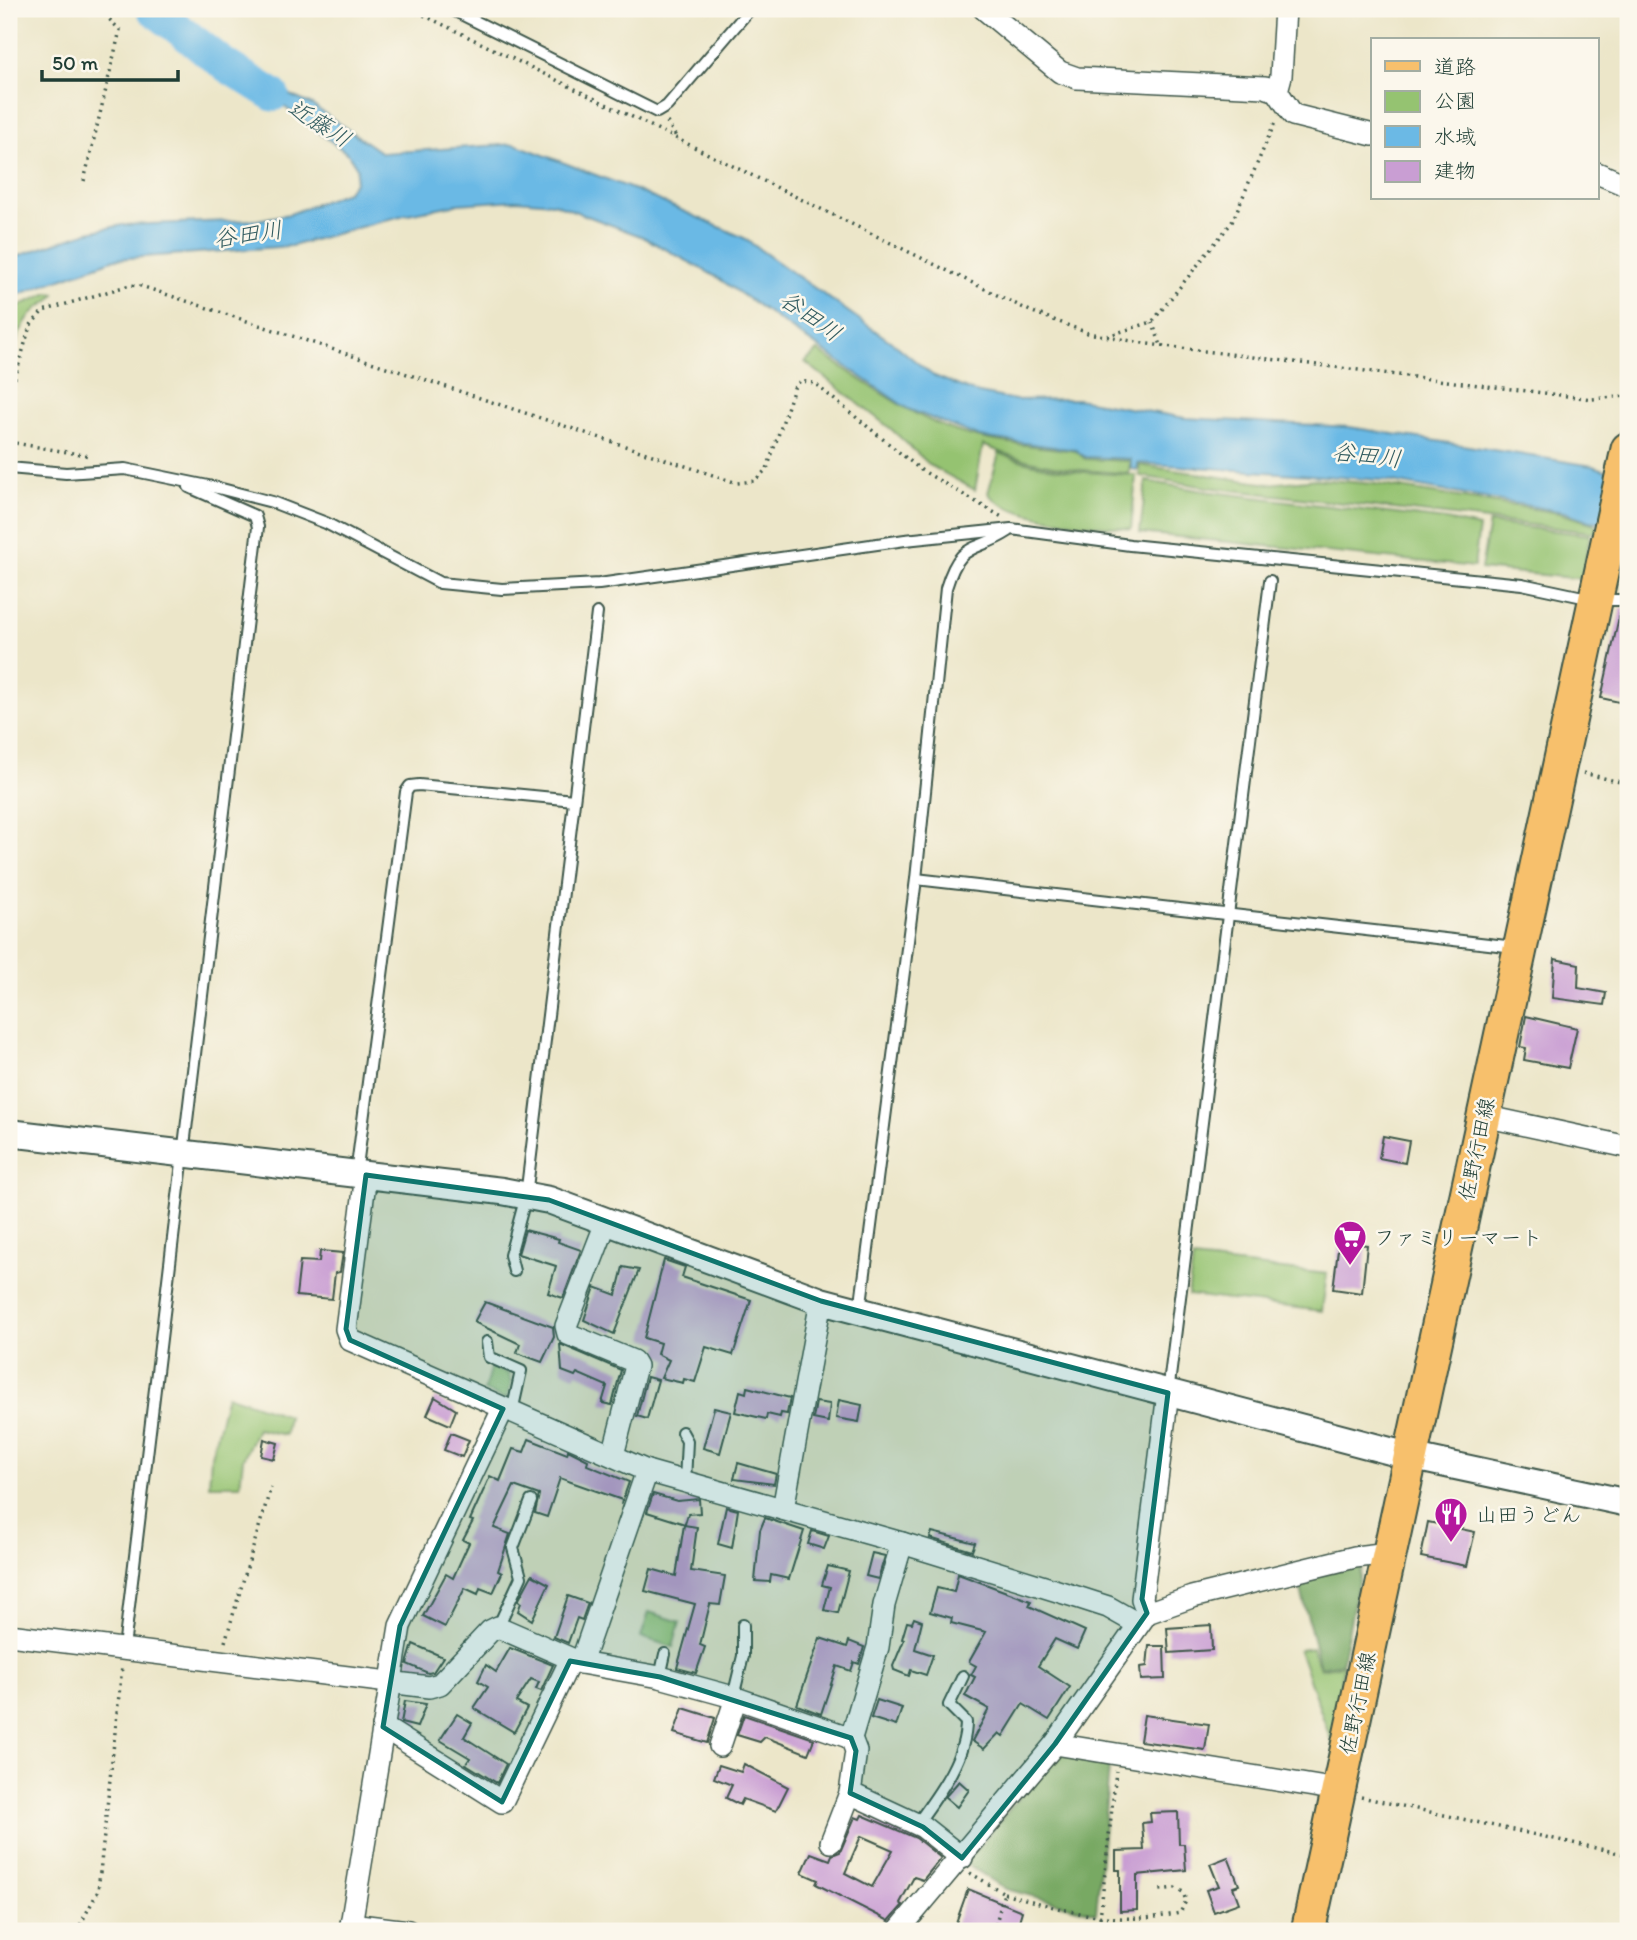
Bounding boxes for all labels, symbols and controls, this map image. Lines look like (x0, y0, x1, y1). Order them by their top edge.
scale bar (42, 38, 178, 82)
legend (1371, 38, 1598, 200)
text: 50 m (52, 50, 99, 75)
text: 道路 (1434, 54, 1476, 79)
text: 公園 (1434, 88, 1476, 113)
water label: 近藤川 (283, 93, 357, 153)
text: 水域 (1434, 124, 1476, 149)
text: 建物 (1434, 158, 1476, 183)
water label: 谷田川 (212, 215, 284, 253)
water label: 谷田川 (775, 285, 847, 347)
water label: 谷田川 (1331, 437, 1403, 473)
street label: 佐野行田線 (1453, 1095, 1499, 1203)
supermarket icon: ファミリーマート (1331, 1218, 1369, 1267)
place label: ファミリーマート (1374, 1225, 1542, 1250)
restaurant icon: 山田うどん (1432, 1495, 1470, 1544)
place label: 山田うどん (1476, 1502, 1581, 1527)
street label: 佐野行田線 (1334, 1649, 1380, 1757)

